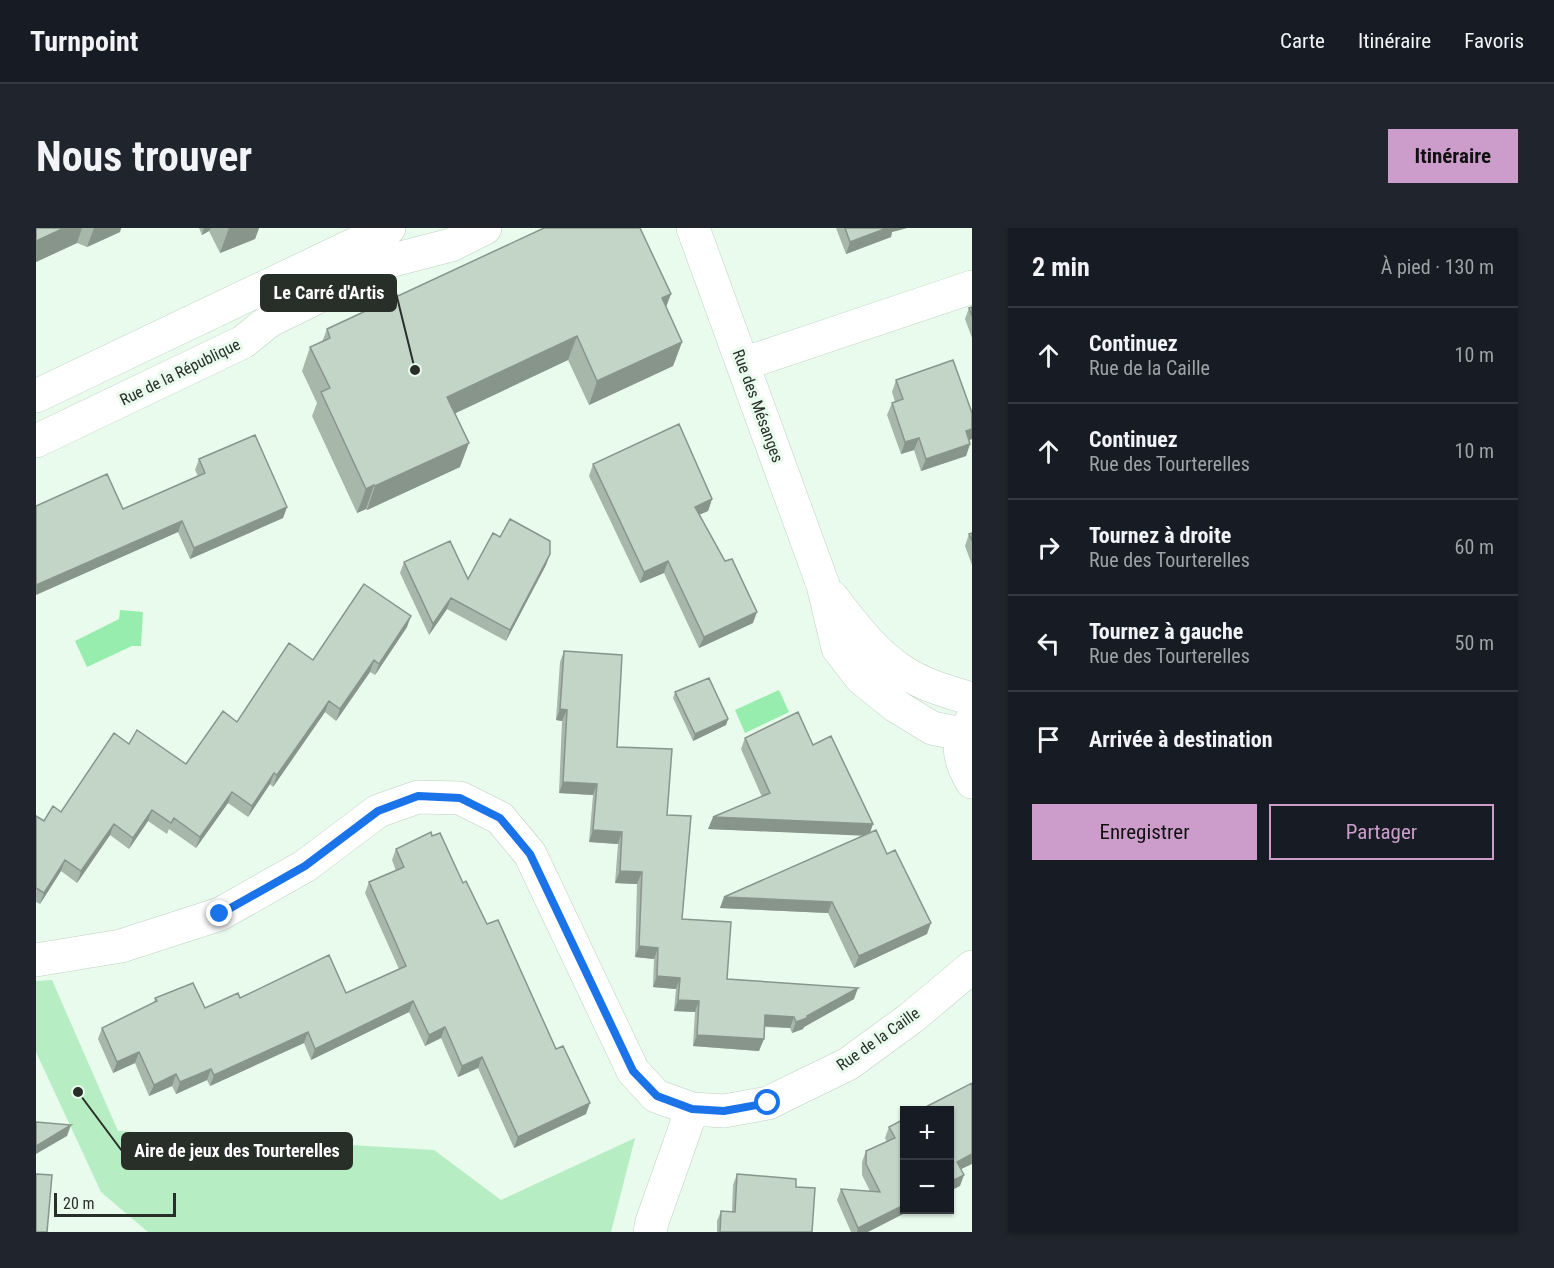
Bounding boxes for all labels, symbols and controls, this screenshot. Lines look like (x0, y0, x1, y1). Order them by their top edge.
text: Turnpoint (30, 25, 138, 58)
text: Carte (1280, 29, 1325, 53)
text: Itinéraire (1358, 29, 1431, 53)
text: Favoris (1464, 29, 1524, 53)
button: Itinéraire (1388, 129, 1518, 183)
text: Nous trouver (36, 132, 252, 181)
text: 2 min (1032, 252, 1090, 282)
text: À pied · 130 m (1381, 255, 1494, 279)
callout: Le Carré d'Artis (261, 275, 396, 311)
text: Le Carré d'Artis (274, 282, 384, 303)
text: Continuez (1089, 331, 1178, 356)
street label: Rue de la République (117, 335, 243, 409)
icon: ahead (1032, 339, 1065, 372)
text: 10 m (1455, 343, 1494, 367)
street label: Rue des Mésanges (729, 347, 787, 465)
text: Rue de la Caille (1089, 356, 1210, 380)
text: Continuez (1089, 427, 1178, 452)
icon: ahead (1032, 435, 1065, 468)
text: 10 m (1455, 439, 1494, 463)
text: Rue des Tourterelles (1089, 452, 1250, 476)
text: Tournez à droite (1089, 523, 1231, 548)
icon: right (1032, 531, 1065, 564)
text: 60 m (1455, 535, 1494, 559)
text: Rue des Tourterelles (1089, 548, 1250, 572)
text: Tournez à gauche (1089, 619, 1243, 644)
icon: left (1032, 627, 1065, 660)
text: 50 m (1455, 631, 1494, 655)
text: Rue des Tourterelles (1089, 644, 1250, 668)
icon: arrive (1032, 723, 1065, 756)
text: Arrivée à destination (1089, 727, 1273, 752)
button: Enregistrer (1032, 804, 1257, 860)
button: Partager (1269, 804, 1494, 860)
route end (206, 900, 232, 926)
street label: Rue de la Caille (833, 1003, 923, 1075)
route start (754, 1089, 780, 1115)
map controls (900, 1106, 954, 1214)
button: + (900, 1106, 954, 1160)
callout: Aire de jeux des Tourterelles (122, 1133, 352, 1169)
text: Aire de jeux des Tourterelles (134, 1140, 340, 1161)
button: − (900, 1160, 954, 1214)
scale bar (54, 1190, 176, 1218)
text: 20 m (63, 1194, 95, 1213)

